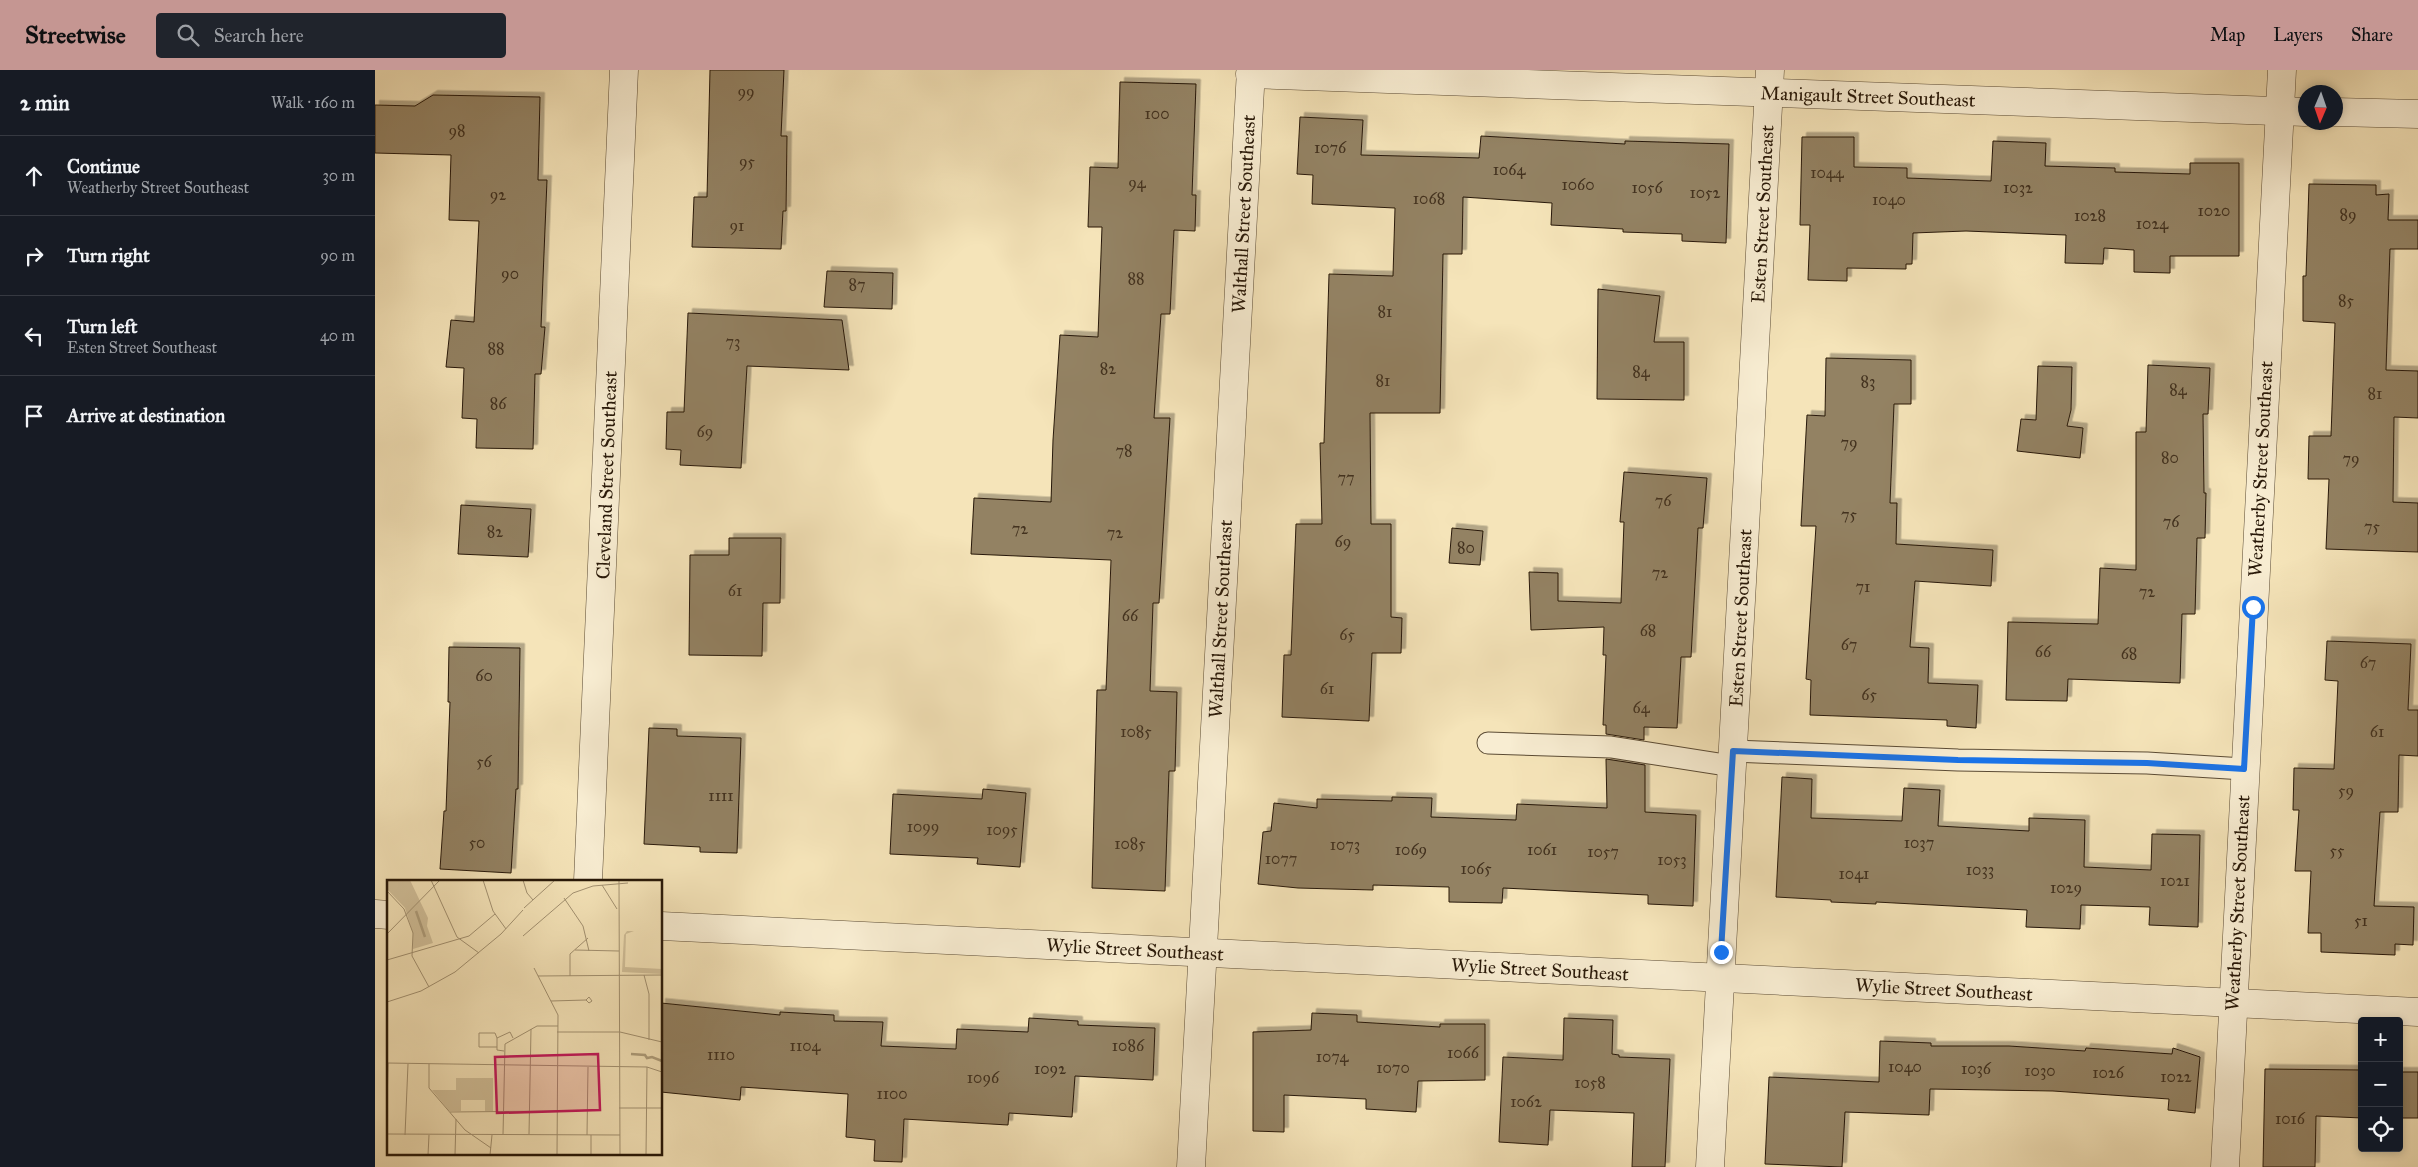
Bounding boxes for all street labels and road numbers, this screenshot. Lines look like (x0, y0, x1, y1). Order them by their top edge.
street label: Manigault Street Southeast (1760, 81, 1976, 113)
street label: Walthall Street Southeast (1227, 114, 1260, 314)
street label: Esten Street Southeast (1746, 124, 1779, 304)
street label: Weatherby Street Southeast (2243, 360, 2278, 578)
street label: Cleveland Street Southeast (591, 370, 622, 580)
street label: Walthall Street Southeast (1204, 519, 1237, 719)
street label: Esten Street Southeast (1724, 528, 1757, 708)
street label: Weatherby Street Southeast (2220, 794, 2255, 1012)
street label: Wylie Street Southeast (1046, 933, 1225, 966)
street label: Wylie Street Southeast (1451, 953, 1630, 986)
street label: Wylie Street Southeast (1855, 973, 2034, 1006)

